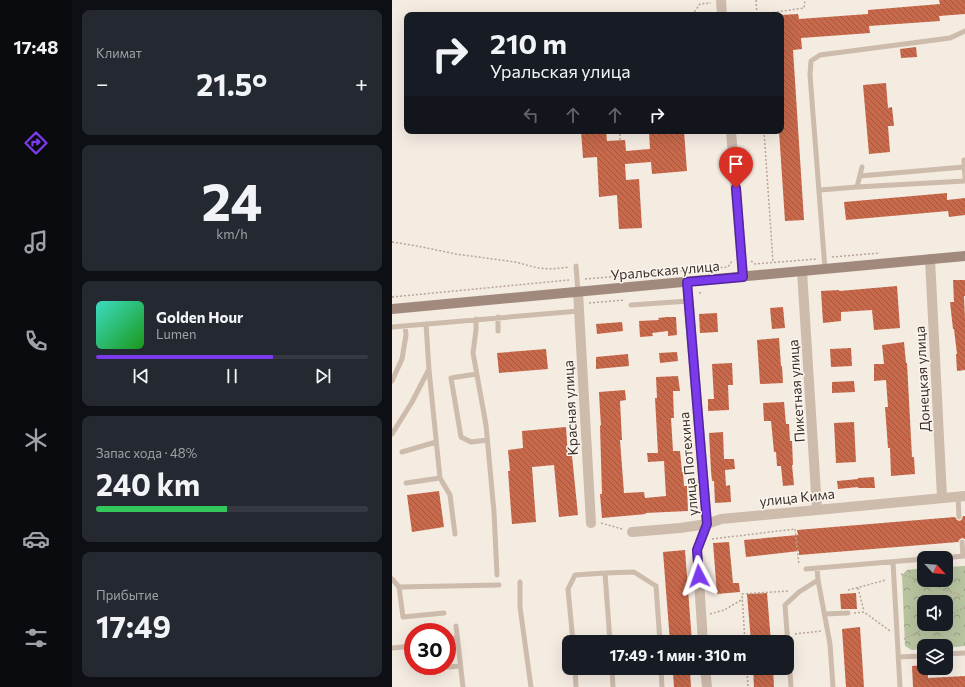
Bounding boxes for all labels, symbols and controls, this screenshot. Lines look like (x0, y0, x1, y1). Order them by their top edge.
text: 210 m (490, 26, 567, 60)
icon: right (424, 28, 476, 80)
text: 17:48 (14, 36, 58, 58)
text: Климат (96, 45, 142, 61)
text: Уральская улица (490, 60, 631, 82)
text: 21.5° (196, 65, 267, 102)
text: − (96, 70, 109, 97)
text: + (355, 70, 368, 97)
icon: left (520, 104, 542, 126)
icon: ahead (562, 104, 584, 126)
icon: ahead (604, 104, 626, 126)
icon: right (646, 104, 668, 126)
icon: directions (22, 129, 50, 157)
pin (719, 147, 753, 188)
icon: arrive (725, 153, 747, 175)
text: 24 (202, 168, 262, 232)
text: km/h (216, 226, 248, 242)
icon: music (22, 228, 50, 256)
street label: Уральская улица (610, 257, 720, 283)
text: Golden Hour (156, 308, 243, 326)
text: Lumen (156, 326, 196, 342)
street label: Донецкая улица (911, 326, 933, 432)
icon: phone (22, 327, 50, 355)
street label: Пикетная улица (784, 339, 808, 443)
street label: Красная улица (559, 360, 581, 456)
icon: previous (130, 365, 152, 387)
icon: pause (221, 365, 243, 387)
icon: next (312, 365, 334, 387)
street label: улица Потехина (675, 411, 701, 517)
icon: climate (22, 426, 50, 454)
text: Запас хода · 48% (96, 445, 197, 461)
text: 240 km (96, 465, 200, 502)
street label: улица Кима (759, 485, 835, 509)
icon: car (22, 525, 50, 553)
north arrow (917, 551, 953, 587)
map controls (917, 551, 953, 675)
position arrow (678, 555, 720, 597)
text: Прибытие (96, 587, 159, 603)
button: sound (917, 595, 953, 631)
text: 17:49 (96, 607, 171, 644)
speed limit sign: 30 (404, 623, 456, 675)
icon: filters (22, 624, 50, 652)
button: layers (917, 639, 953, 675)
text: 17:49 · 1 мин · 310 m (610, 646, 746, 664)

